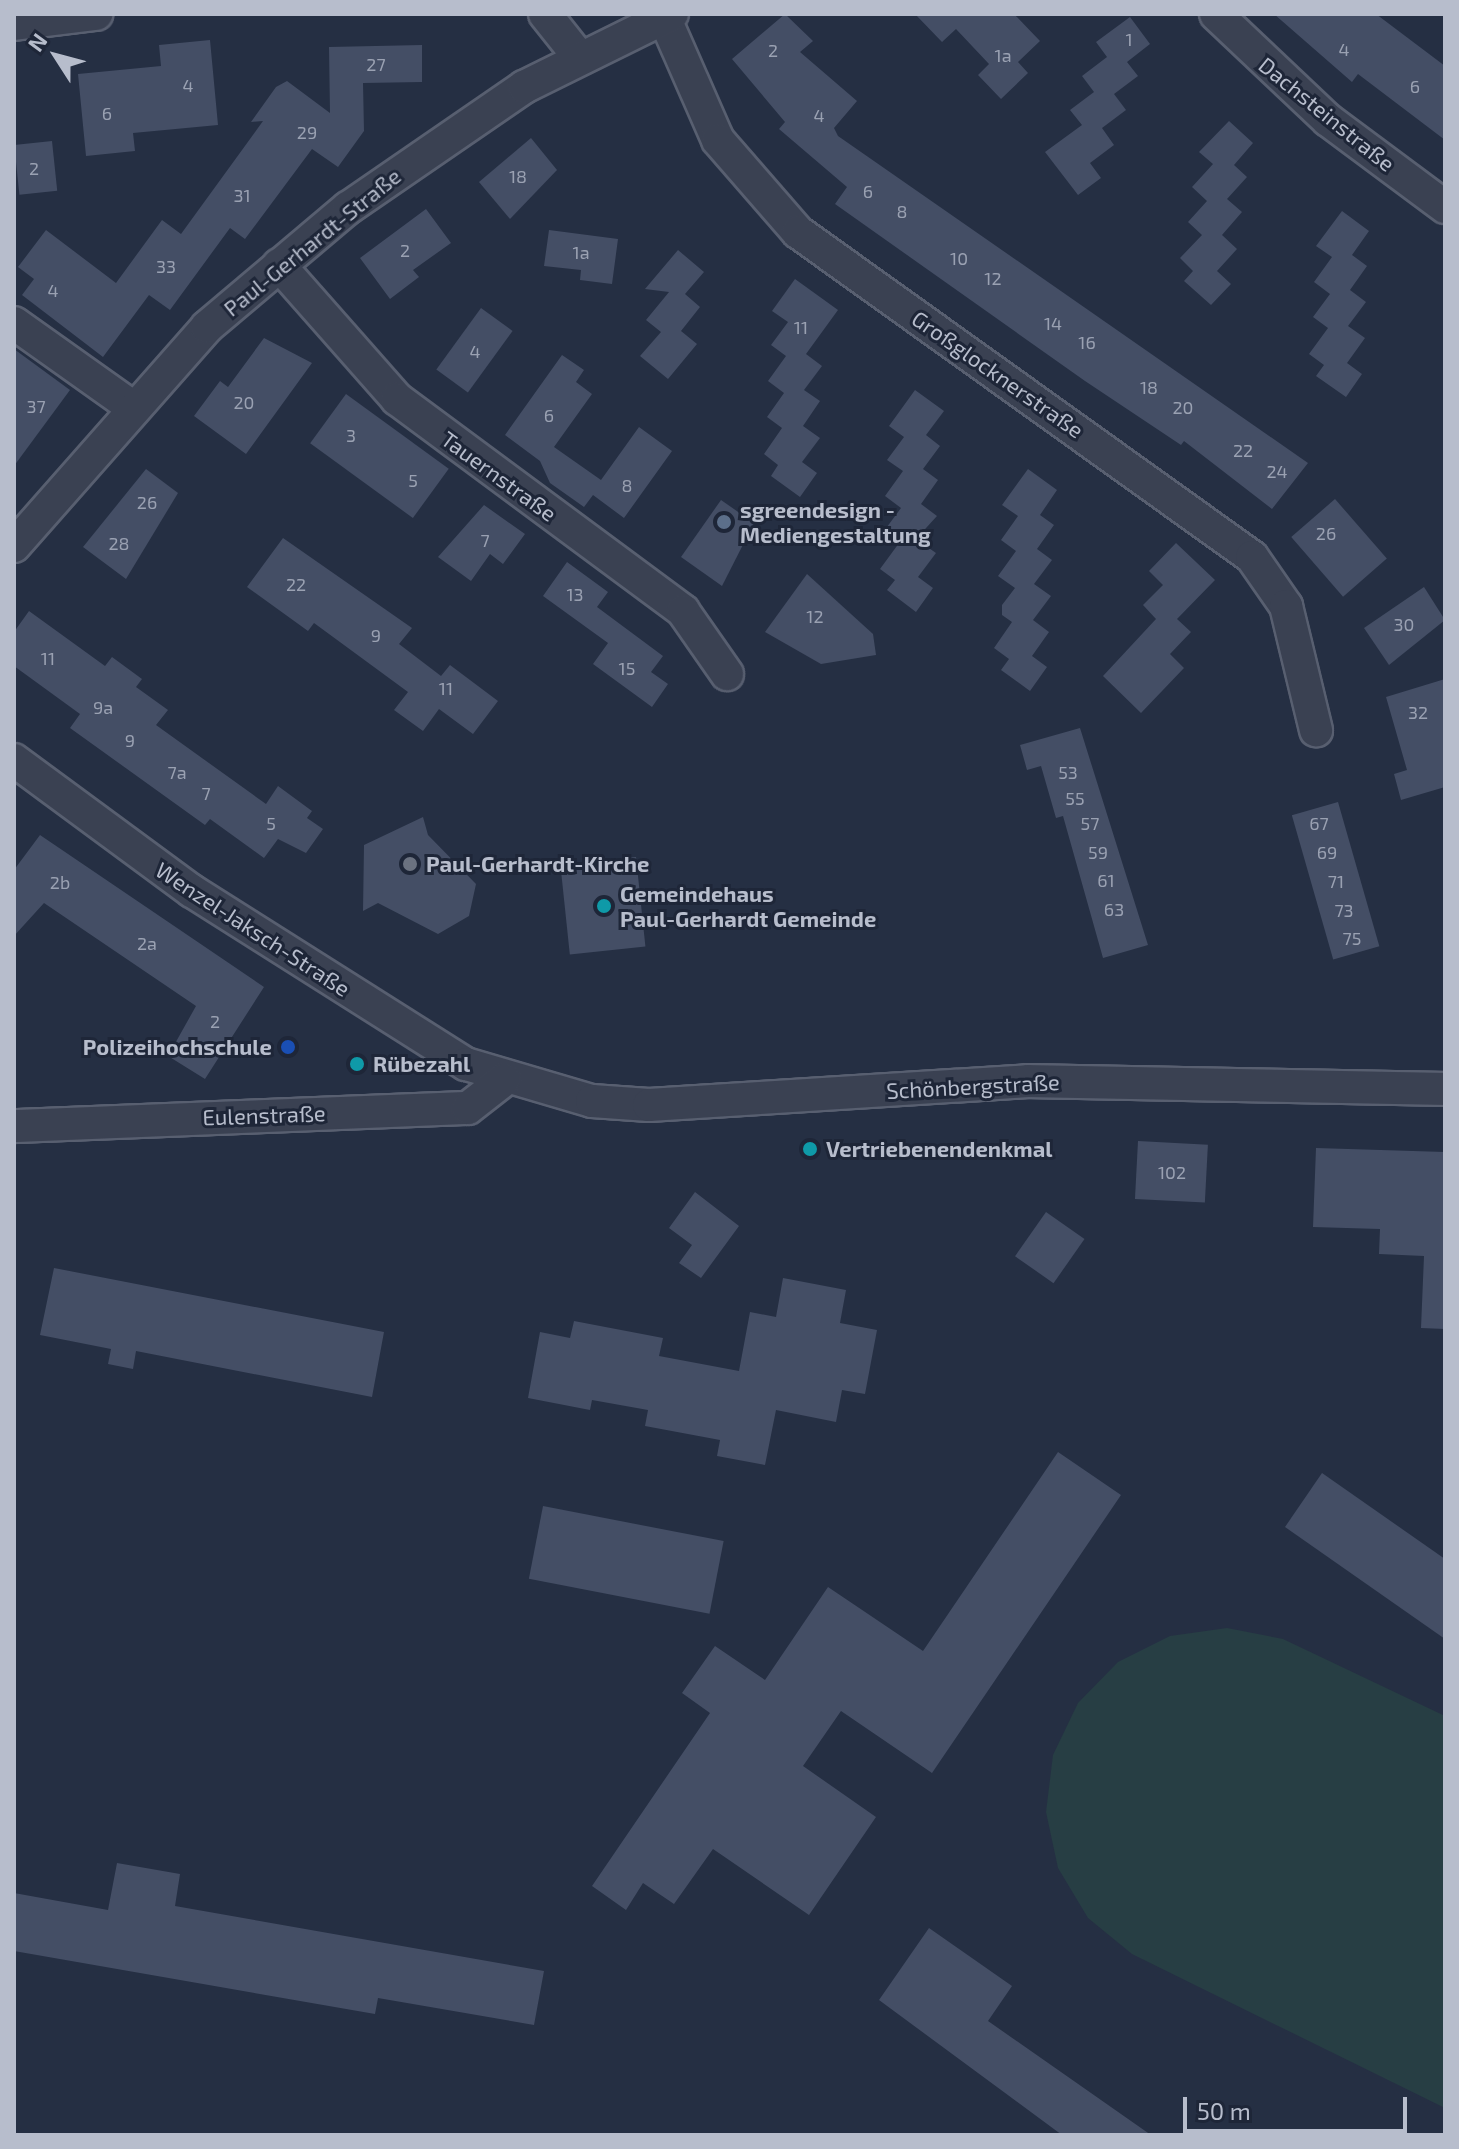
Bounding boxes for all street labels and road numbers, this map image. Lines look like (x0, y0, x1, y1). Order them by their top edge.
street label: Dachsteinstraße (1254, 51, 1400, 177)
street label: Paul-Gerhardt-Straße (218, 162, 406, 322)
street label: Großglocknerstraße (907, 305, 1089, 443)
street label: Tauernstraße (436, 425, 562, 527)
street label: Wenzel-Jaksch-Straße (151, 856, 355, 1002)
street label: Schönbergstraße (886, 1068, 1060, 1104)
street label: Eulenstraße (202, 1100, 326, 1130)

